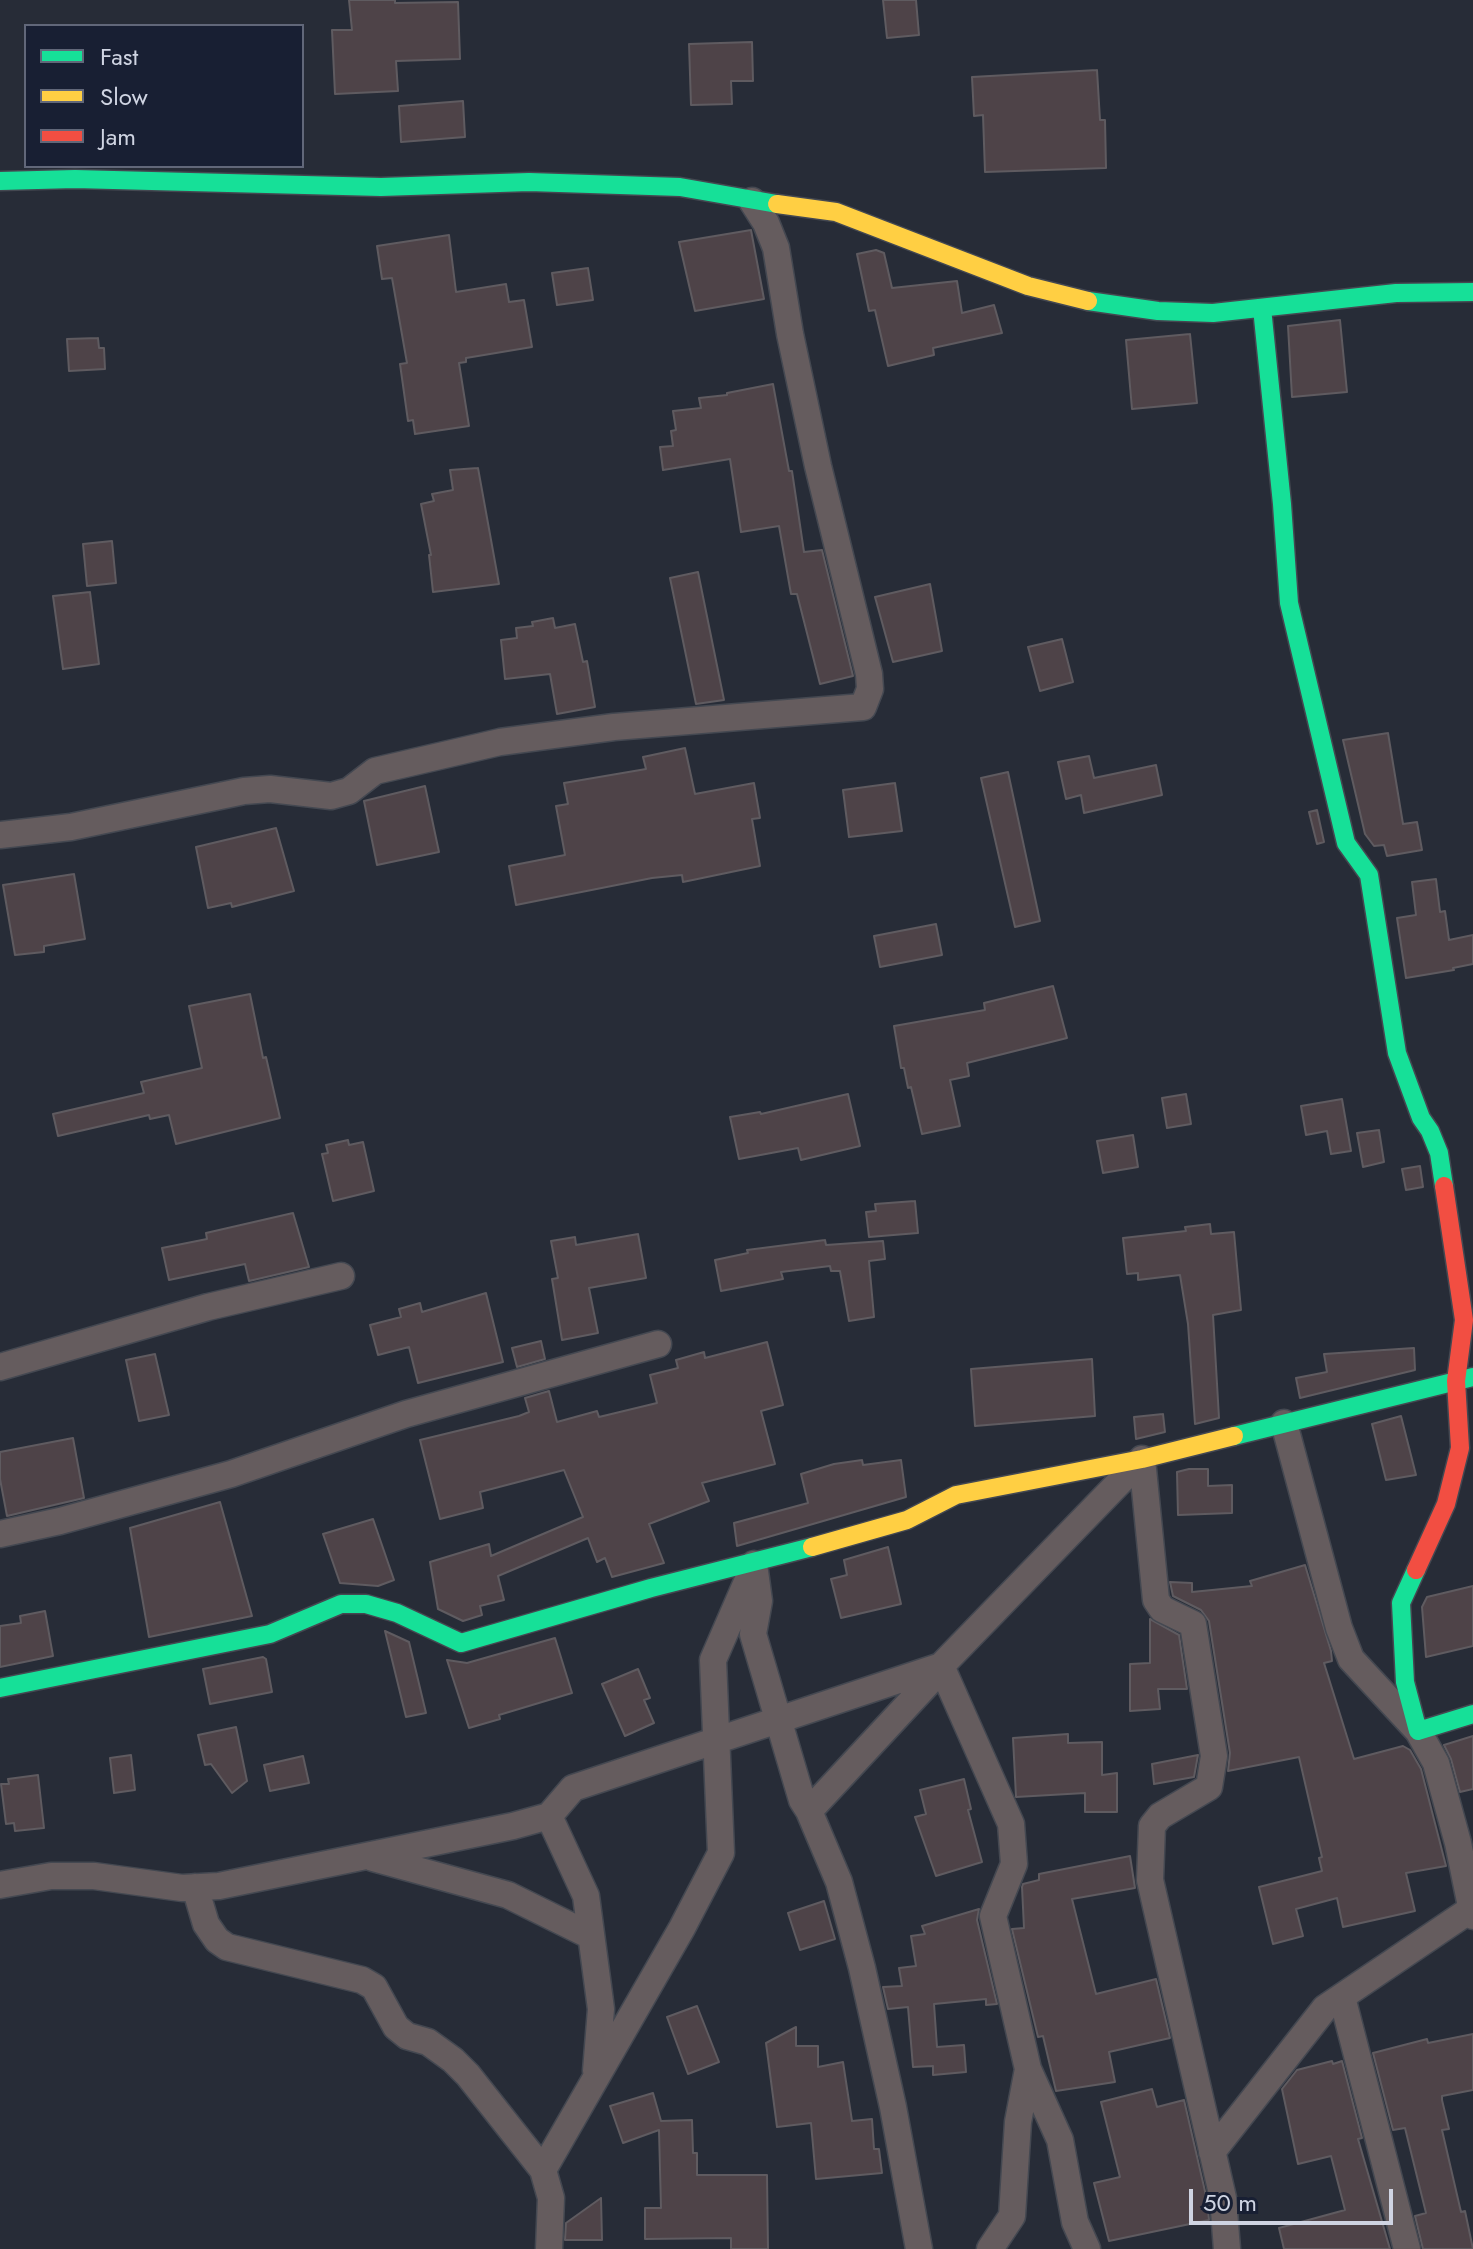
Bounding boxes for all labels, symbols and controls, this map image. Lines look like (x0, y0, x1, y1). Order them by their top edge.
legend (24, 24, 304, 168)
text: Fast (100, 39, 138, 74)
text: Slow (100, 79, 148, 114)
text: Jam (100, 119, 136, 154)
scale bar (1193, 2173, 1397, 2223)
text: 50 m (1203, 2185, 1257, 2220)

